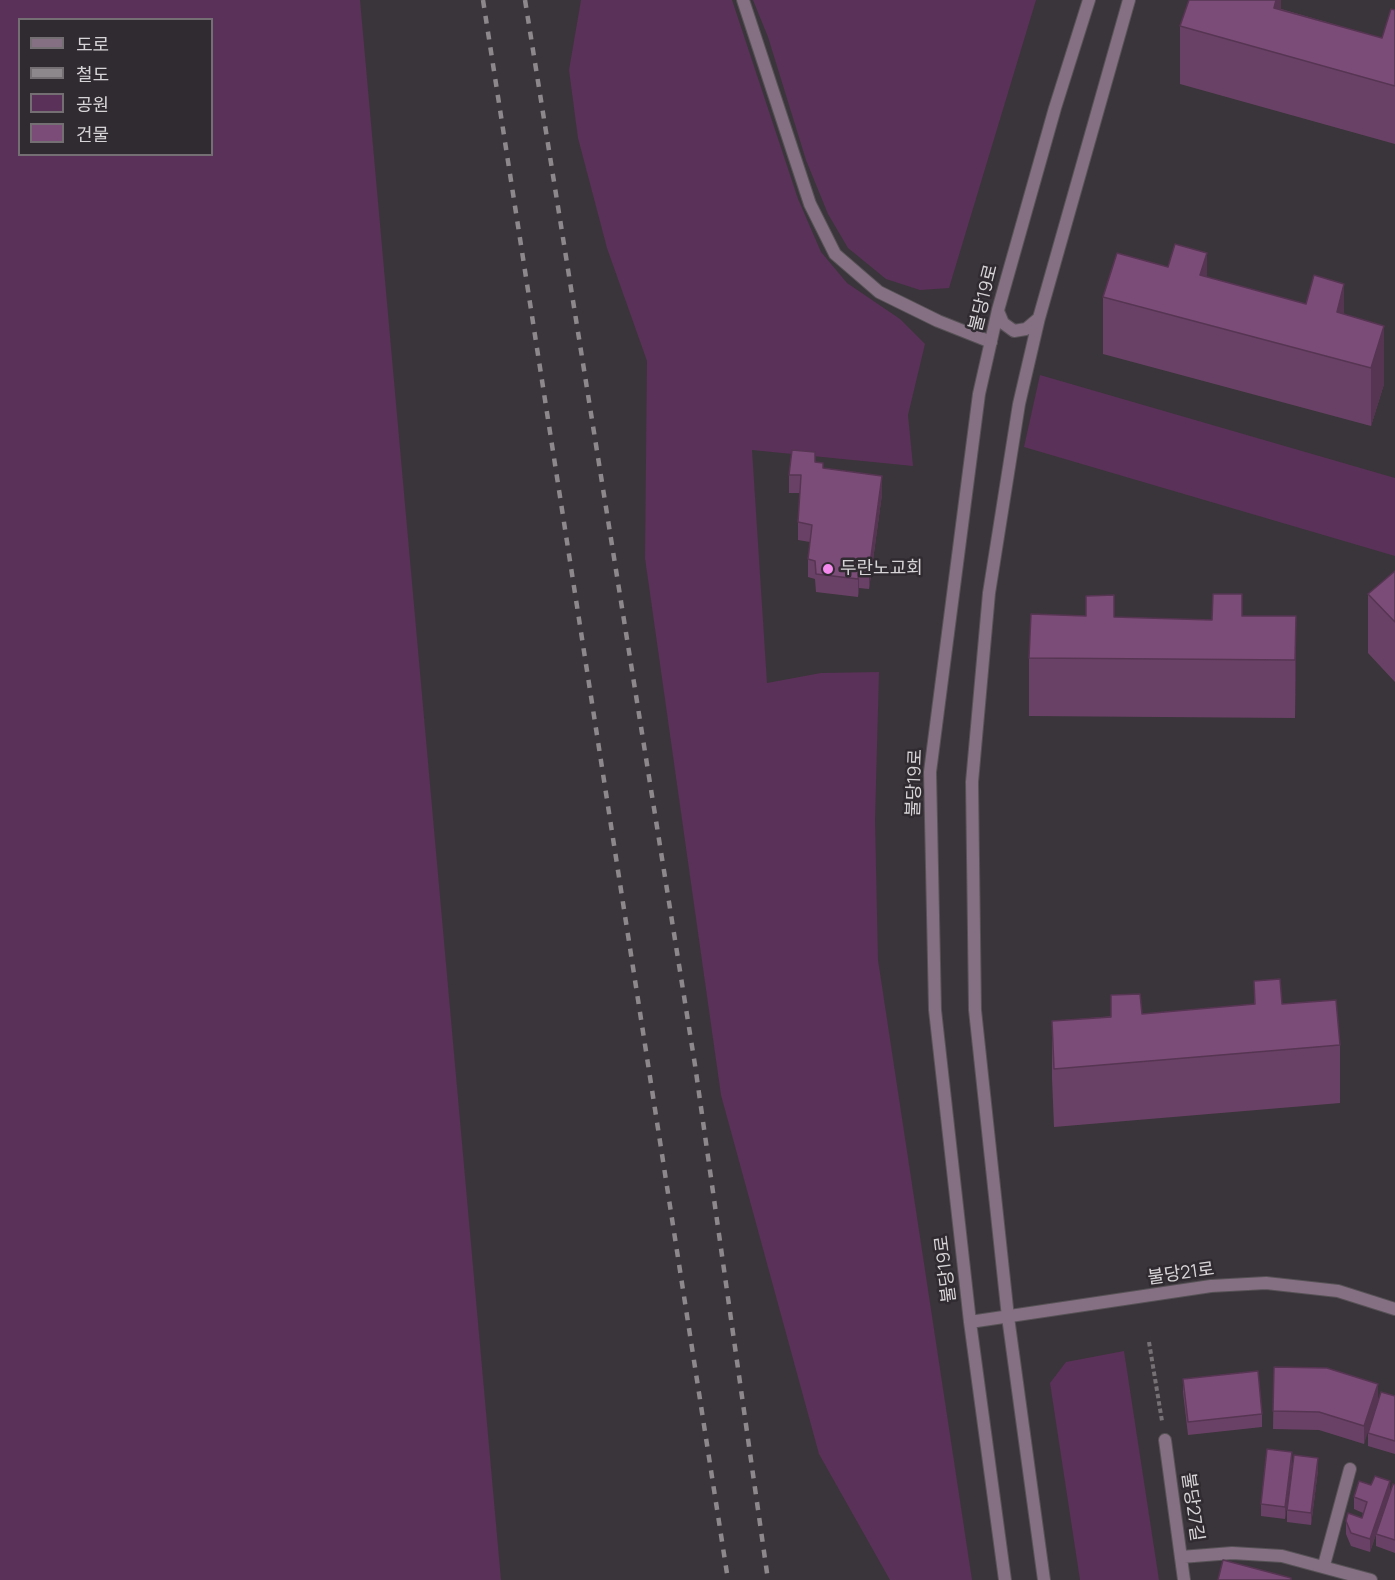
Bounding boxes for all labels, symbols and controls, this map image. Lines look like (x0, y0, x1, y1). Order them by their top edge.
legend (18, 18, 213, 156)
text: 도로 (76, 32, 109, 56)
text: 철도 (76, 62, 109, 86)
text: 공원 (76, 92, 109, 116)
text: 건물 (76, 122, 109, 146)
street label: 불당19로 (965, 262, 1003, 334)
place label: 두란노교회 (840, 558, 923, 580)
marker: 두란노교회 (821, 562, 835, 576)
street label: 불당19로 (903, 749, 927, 817)
street label: 불당19로 (931, 1234, 961, 1304)
street label: 불당21로 (1146, 1259, 1216, 1289)
street label: 불당27길 (1177, 1471, 1207, 1543)

